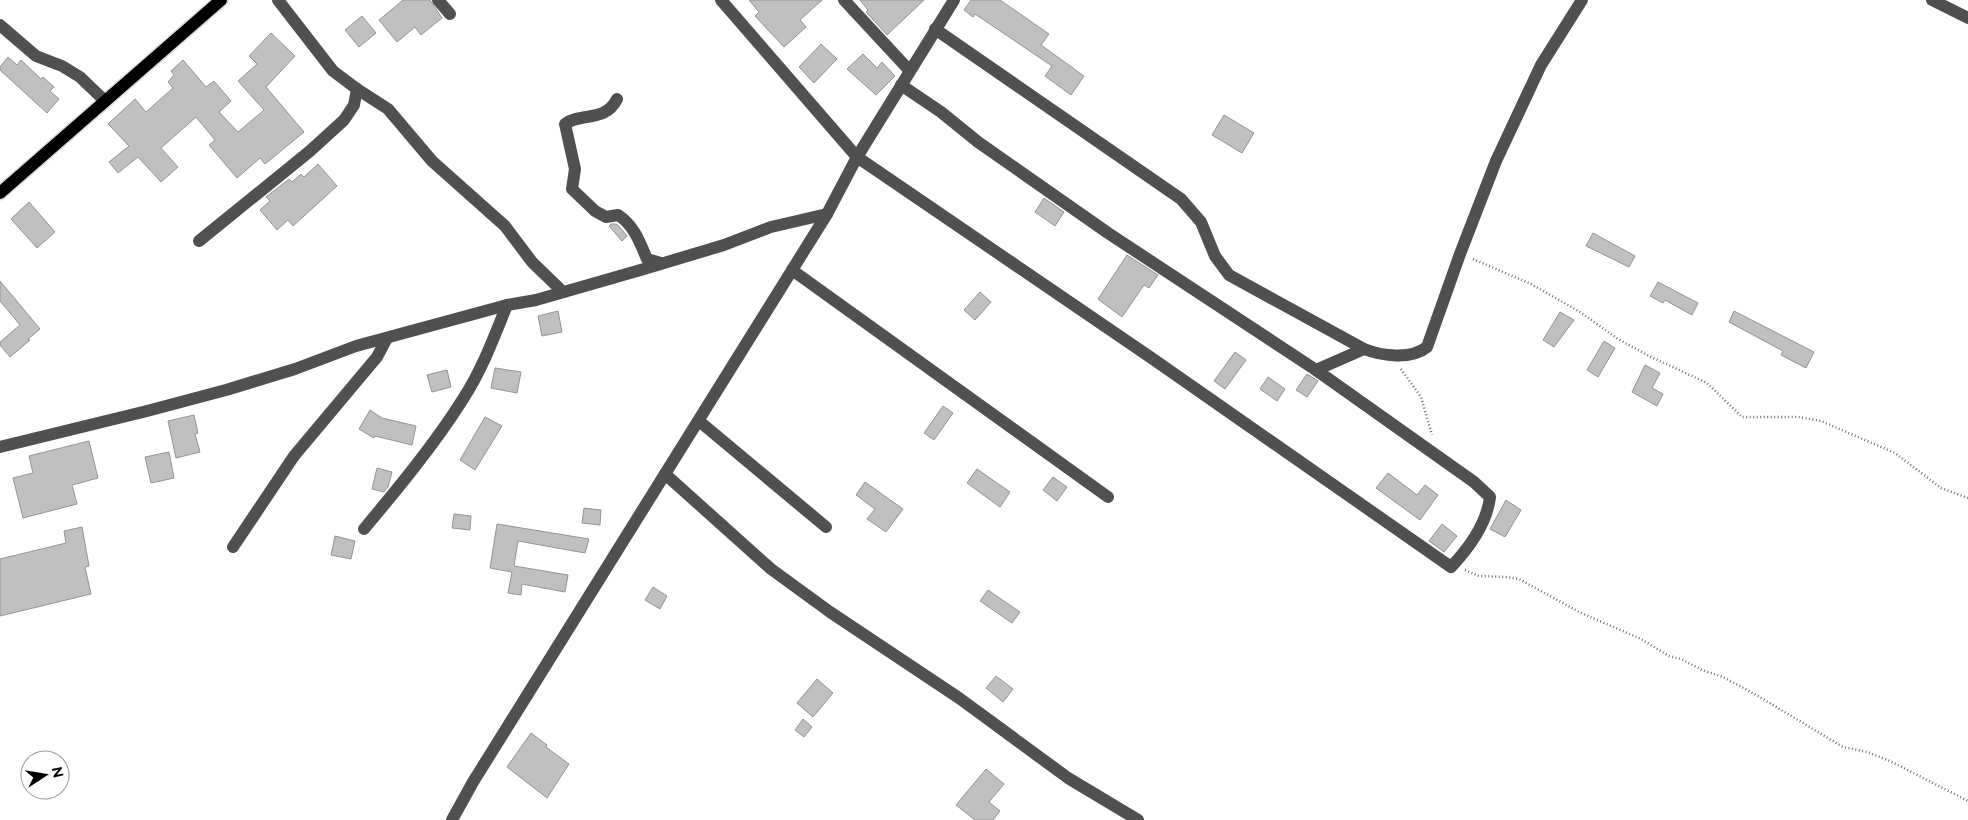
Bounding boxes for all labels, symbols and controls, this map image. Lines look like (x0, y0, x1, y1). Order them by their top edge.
north arrow (20, 750, 70, 800)
text: N (49, 765, 67, 779)

